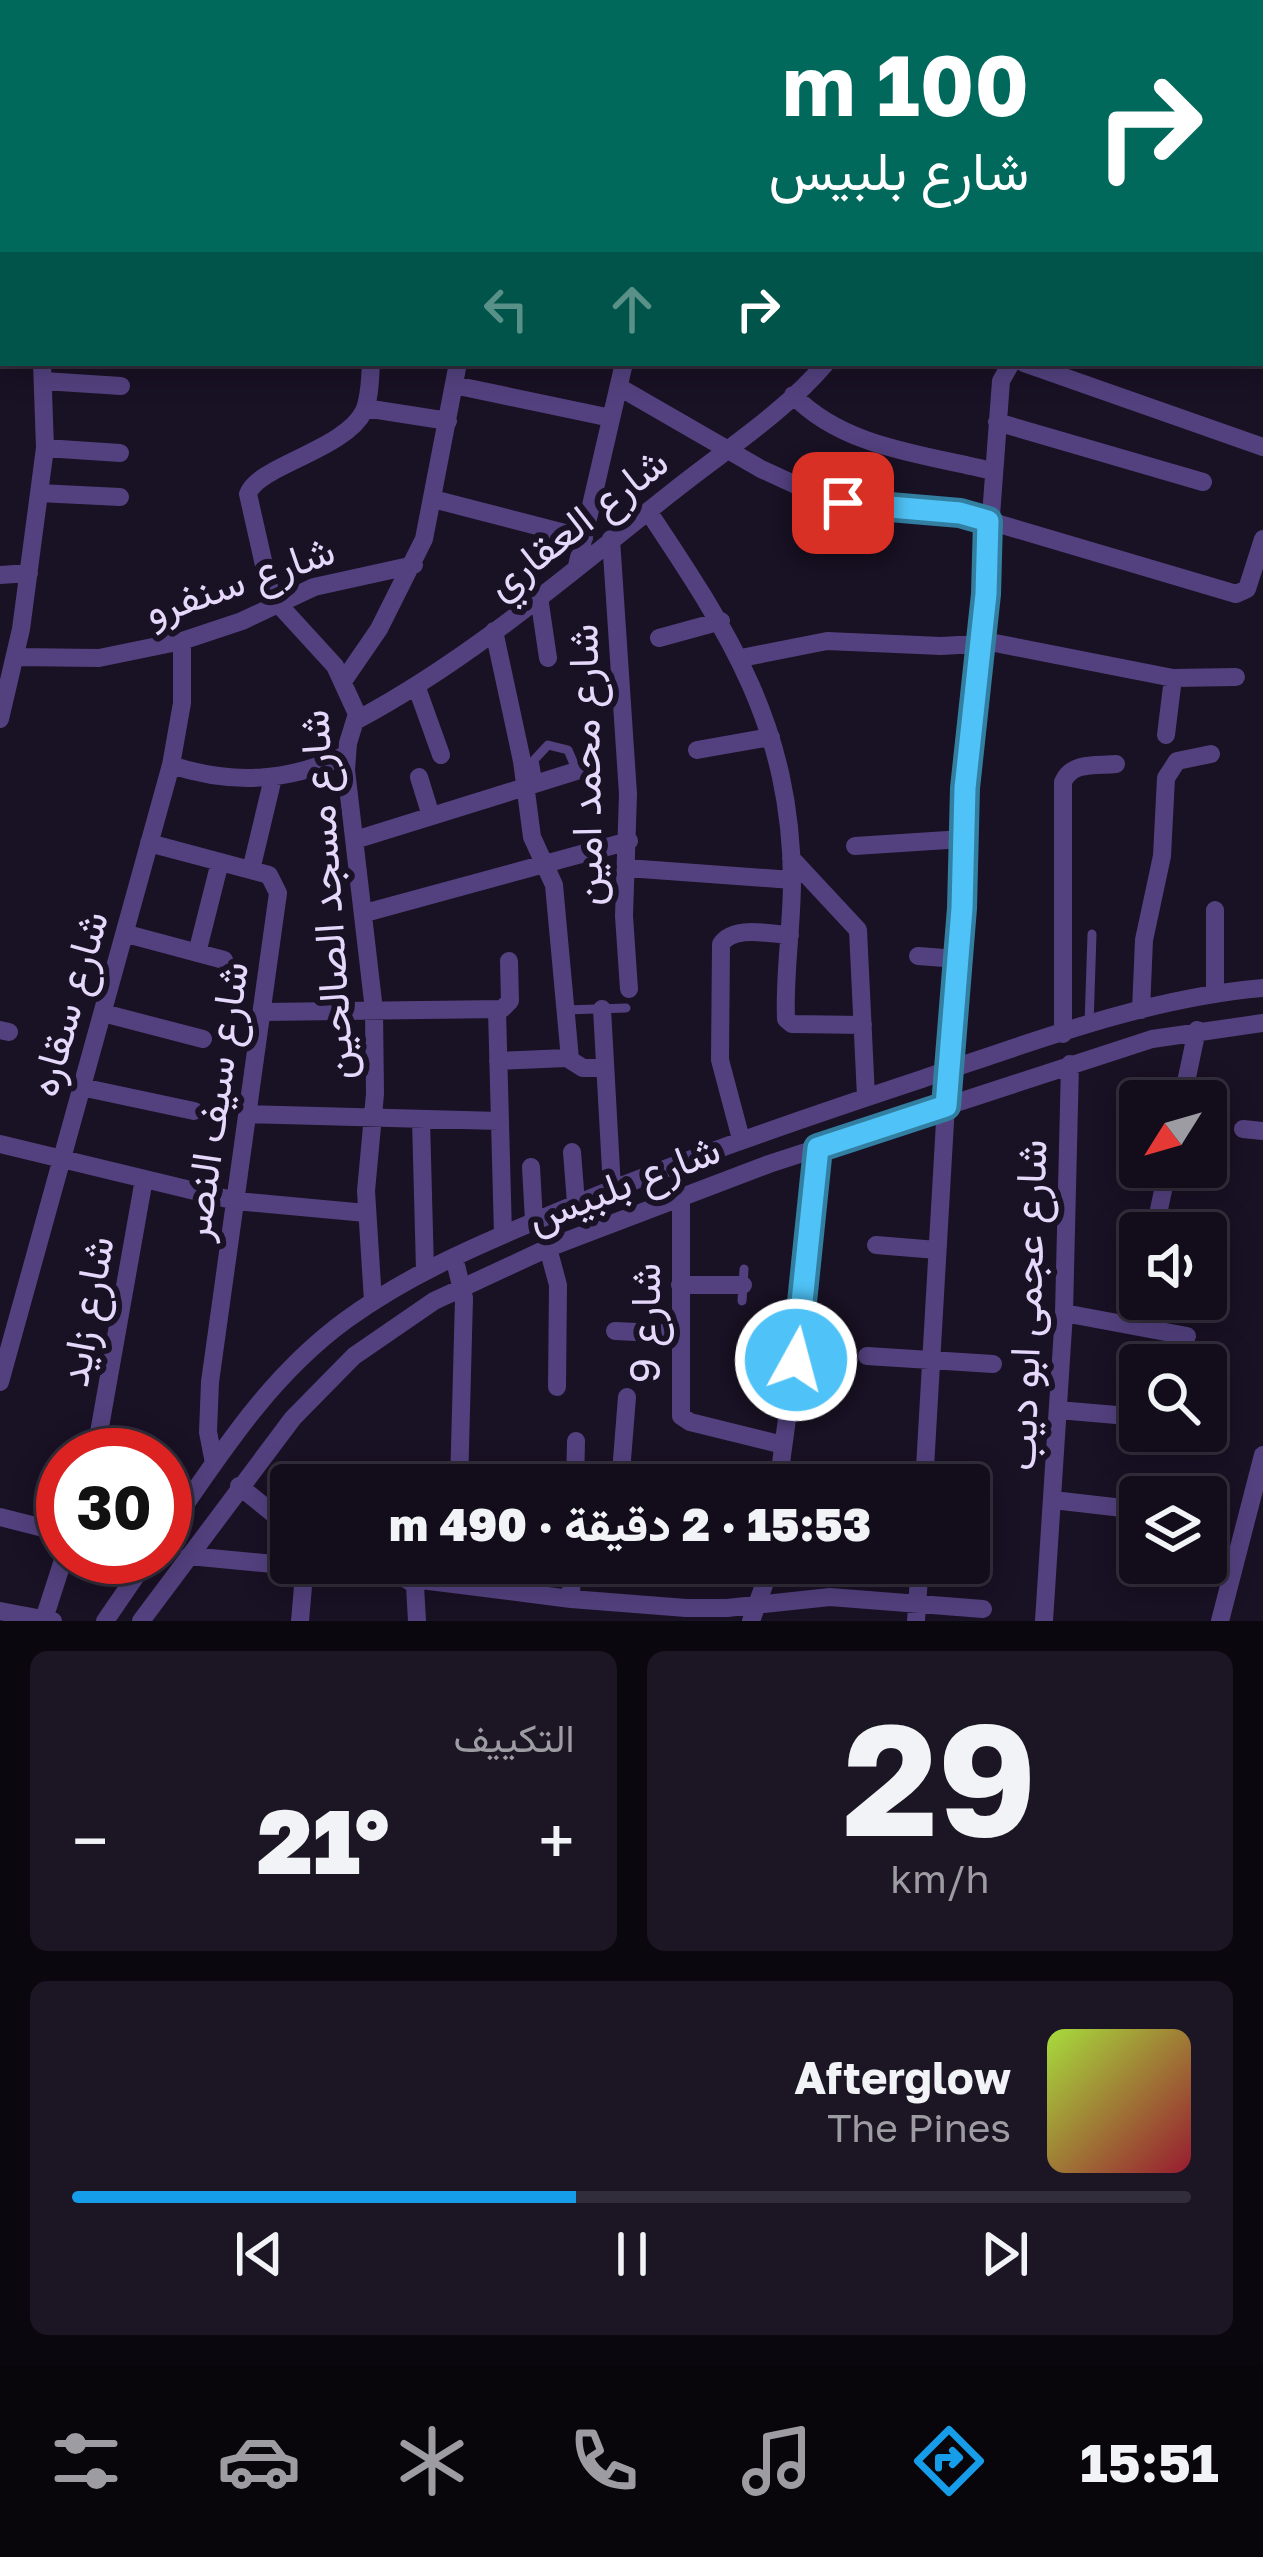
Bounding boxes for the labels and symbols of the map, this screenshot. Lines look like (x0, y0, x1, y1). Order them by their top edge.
street label: شارع العقاري (475, 436, 684, 617)
pin (792, 452, 894, 554)
street label: شارع سنفرو (138, 523, 342, 640)
street label: شارع محمد امين (557, 623, 616, 906)
street label: شارع مسجد الصالحين (287, 708, 368, 1082)
street label: شارع سقاره (17, 904, 122, 1103)
street label: شارع سيف النصر (169, 958, 262, 1245)
north arrow (1119, 1080, 1227, 1188)
street label: شارع بلبيس (520, 1122, 728, 1246)
street label: شارع عجمى ابو ديب (994, 1138, 1061, 1472)
street label: شارع زايد (47, 1232, 128, 1391)
street label: شارع 9 (619, 1263, 674, 1383)
position arrow (733, 1297, 859, 1423)
speed limit sign: 30 (36, 1428, 192, 1584)

